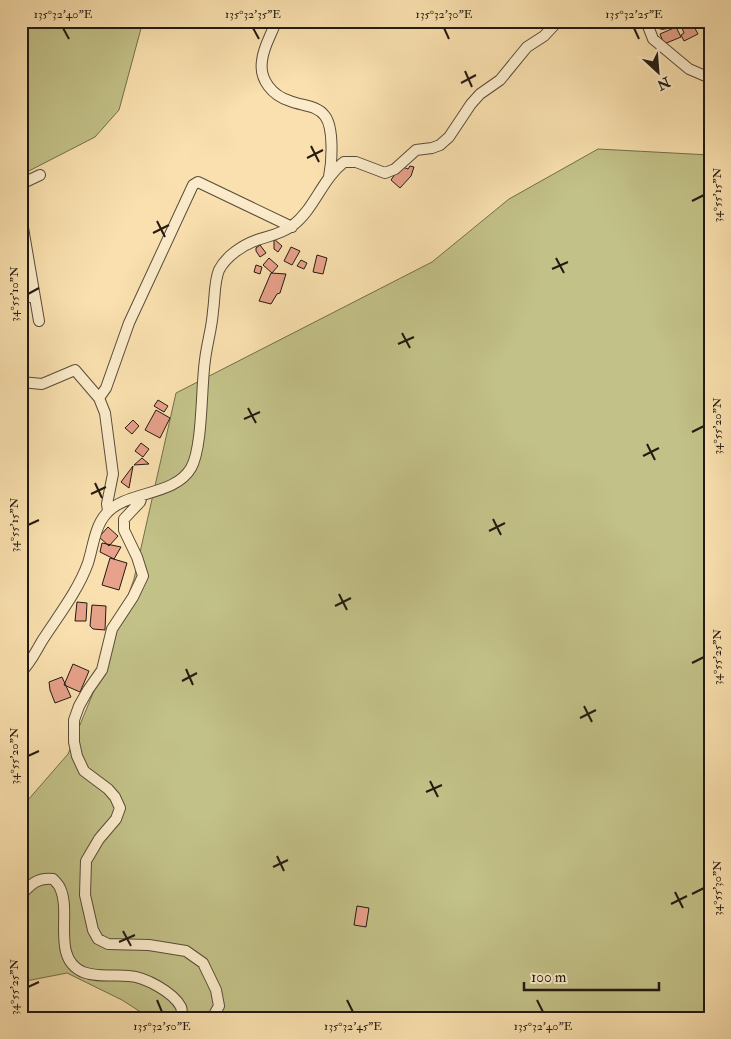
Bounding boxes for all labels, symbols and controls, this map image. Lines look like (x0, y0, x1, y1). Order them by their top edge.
text: 135°32'40"E (34, 7, 93, 22)
text: 135°32'35"E (225, 7, 281, 22)
text: 135°32'30"E (416, 7, 473, 22)
text: 135°32'25"E (605, 7, 663, 22)
north arrow (634, 48, 684, 98)
text: N (654, 72, 674, 94)
text: 34°55'15"N (710, 168, 725, 222)
text: 34°55'10"N (7, 266, 22, 322)
text: 34°55'20"N (710, 397, 725, 455)
text: 34°55'15"N (7, 498, 22, 552)
text: 34°55'25"N (710, 629, 725, 685)
text: 34°55'20"N (7, 727, 22, 785)
text: 34°55'30"N (710, 860, 725, 916)
text: 34°55'25"N (7, 959, 22, 1015)
scale bar (524, 959, 658, 991)
text: 100 m (531, 968, 567, 987)
text: 135°32'50"E (133, 1019, 191, 1034)
text: 135°32'45"E (324, 1019, 382, 1034)
text: 135°32'40"E (514, 1019, 573, 1034)

